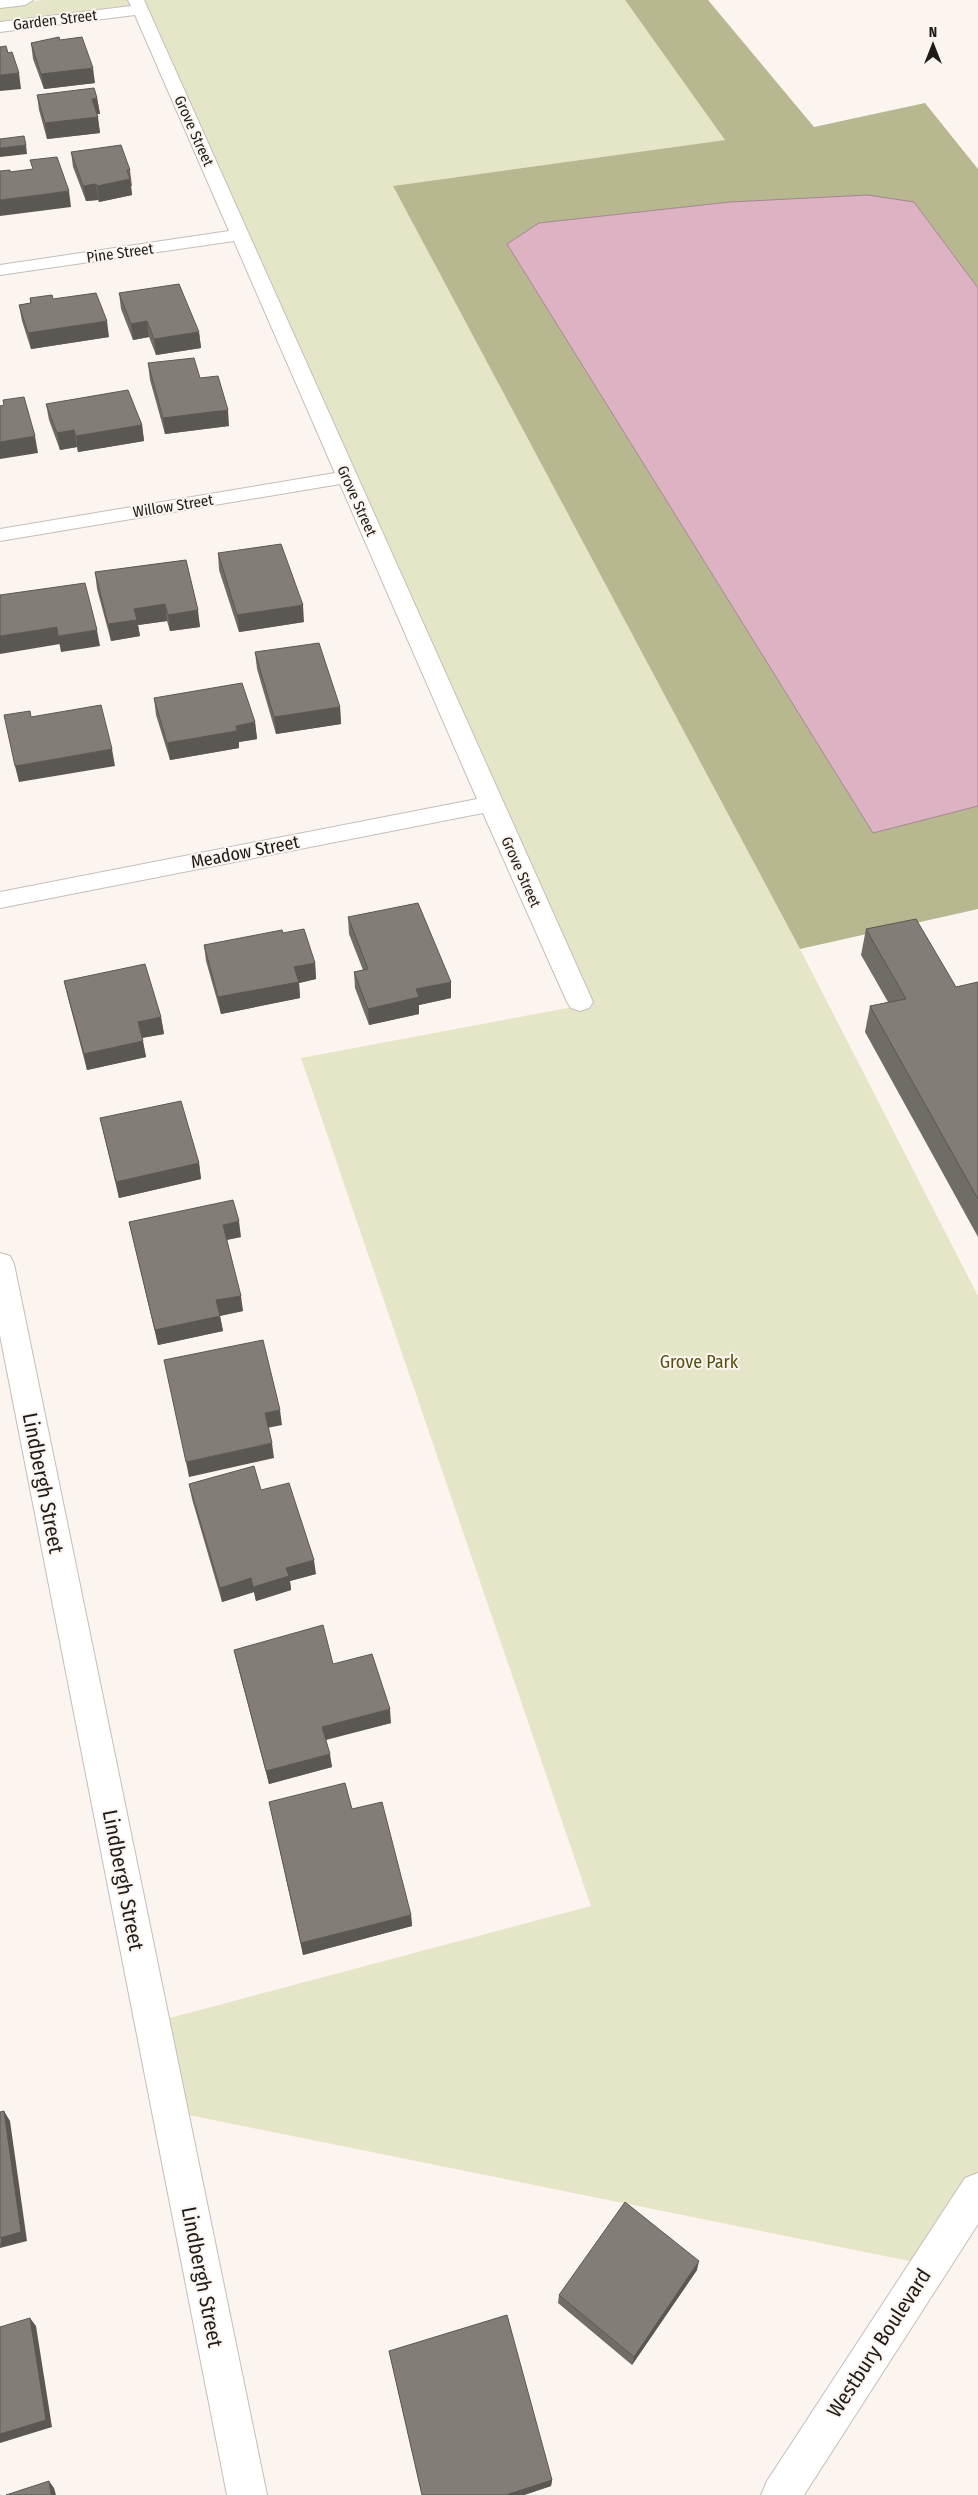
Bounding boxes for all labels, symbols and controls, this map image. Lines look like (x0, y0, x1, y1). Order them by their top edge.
street label: Garden Street (12, 6, 98, 34)
north arrow (908, 20, 958, 70)
text: N (929, 24, 937, 41)
street label: Grove Street (170, 93, 218, 169)
street label: Pine Street (85, 239, 155, 267)
street label: Grove Street (333, 463, 381, 539)
street label: Willow Street (132, 491, 214, 521)
street label: Meadow Street (189, 831, 301, 873)
street label: Grove Street (497, 834, 545, 910)
park label: Grove Park (660, 1351, 739, 1373)
street label: Lindbergh Street (17, 1410, 69, 1556)
street label: Lindbergh Street (97, 1807, 149, 1953)
street label: Lindbergh Street (176, 2204, 228, 2350)
street label: Westbury Boulevard (821, 2264, 937, 2422)

